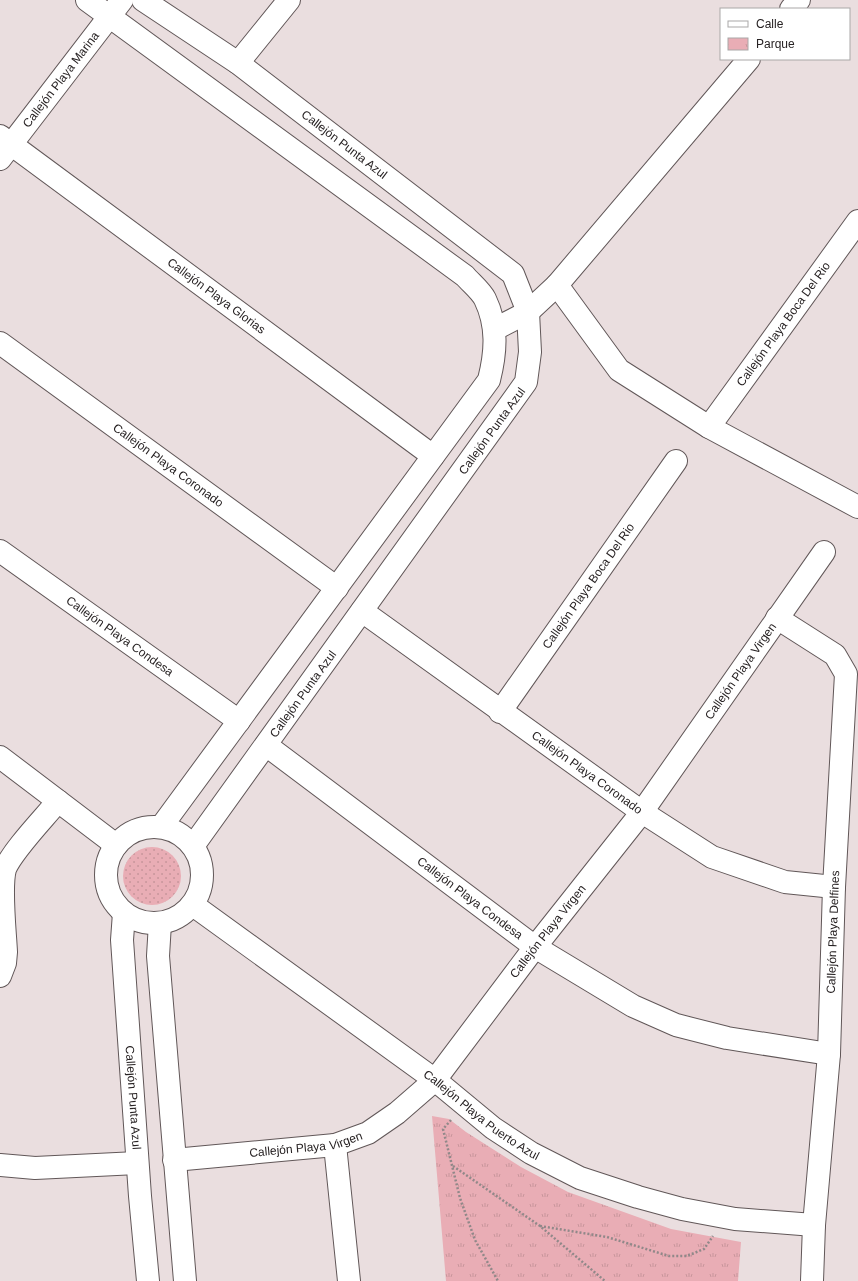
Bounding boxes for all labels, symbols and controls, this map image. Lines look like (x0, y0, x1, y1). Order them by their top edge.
legend (720, 8, 850, 60)
text: Calle (756, 17, 784, 31)
street label: Callejón Playa Marina (20, 29, 102, 130)
text: Parque (756, 37, 795, 51)
street label: Callejón Punta Azul (299, 107, 390, 182)
street label: Callejón Playa Glorias (165, 255, 268, 337)
street label: Callejón Playa Boca Del Rio (734, 259, 833, 389)
street label: Callejón Punta Azul (456, 385, 528, 477)
street label: Callejón Playa Coronado (110, 421, 226, 510)
street label: Callejón Playa Boca Del Rio (540, 520, 637, 651)
street label: Callejón Playa Condesa (63, 593, 176, 679)
street label: Callejón Playa Virgen (702, 620, 779, 722)
street label: Callejón Punta Azul (267, 648, 339, 740)
street label: Callejón Playa Coronado (529, 728, 645, 817)
street label: Callejón Playa Condesa (414, 854, 526, 942)
street label: Callejón Playa Delfines (824, 870, 842, 994)
street label: Callejón Playa Virgen (507, 882, 589, 981)
street label: Callejón Punta Azul (122, 1045, 144, 1150)
street label: Callejón Playa Puerto Azul (421, 1067, 542, 1163)
street label: Callejón Playa Virgen (249, 1129, 364, 1160)

